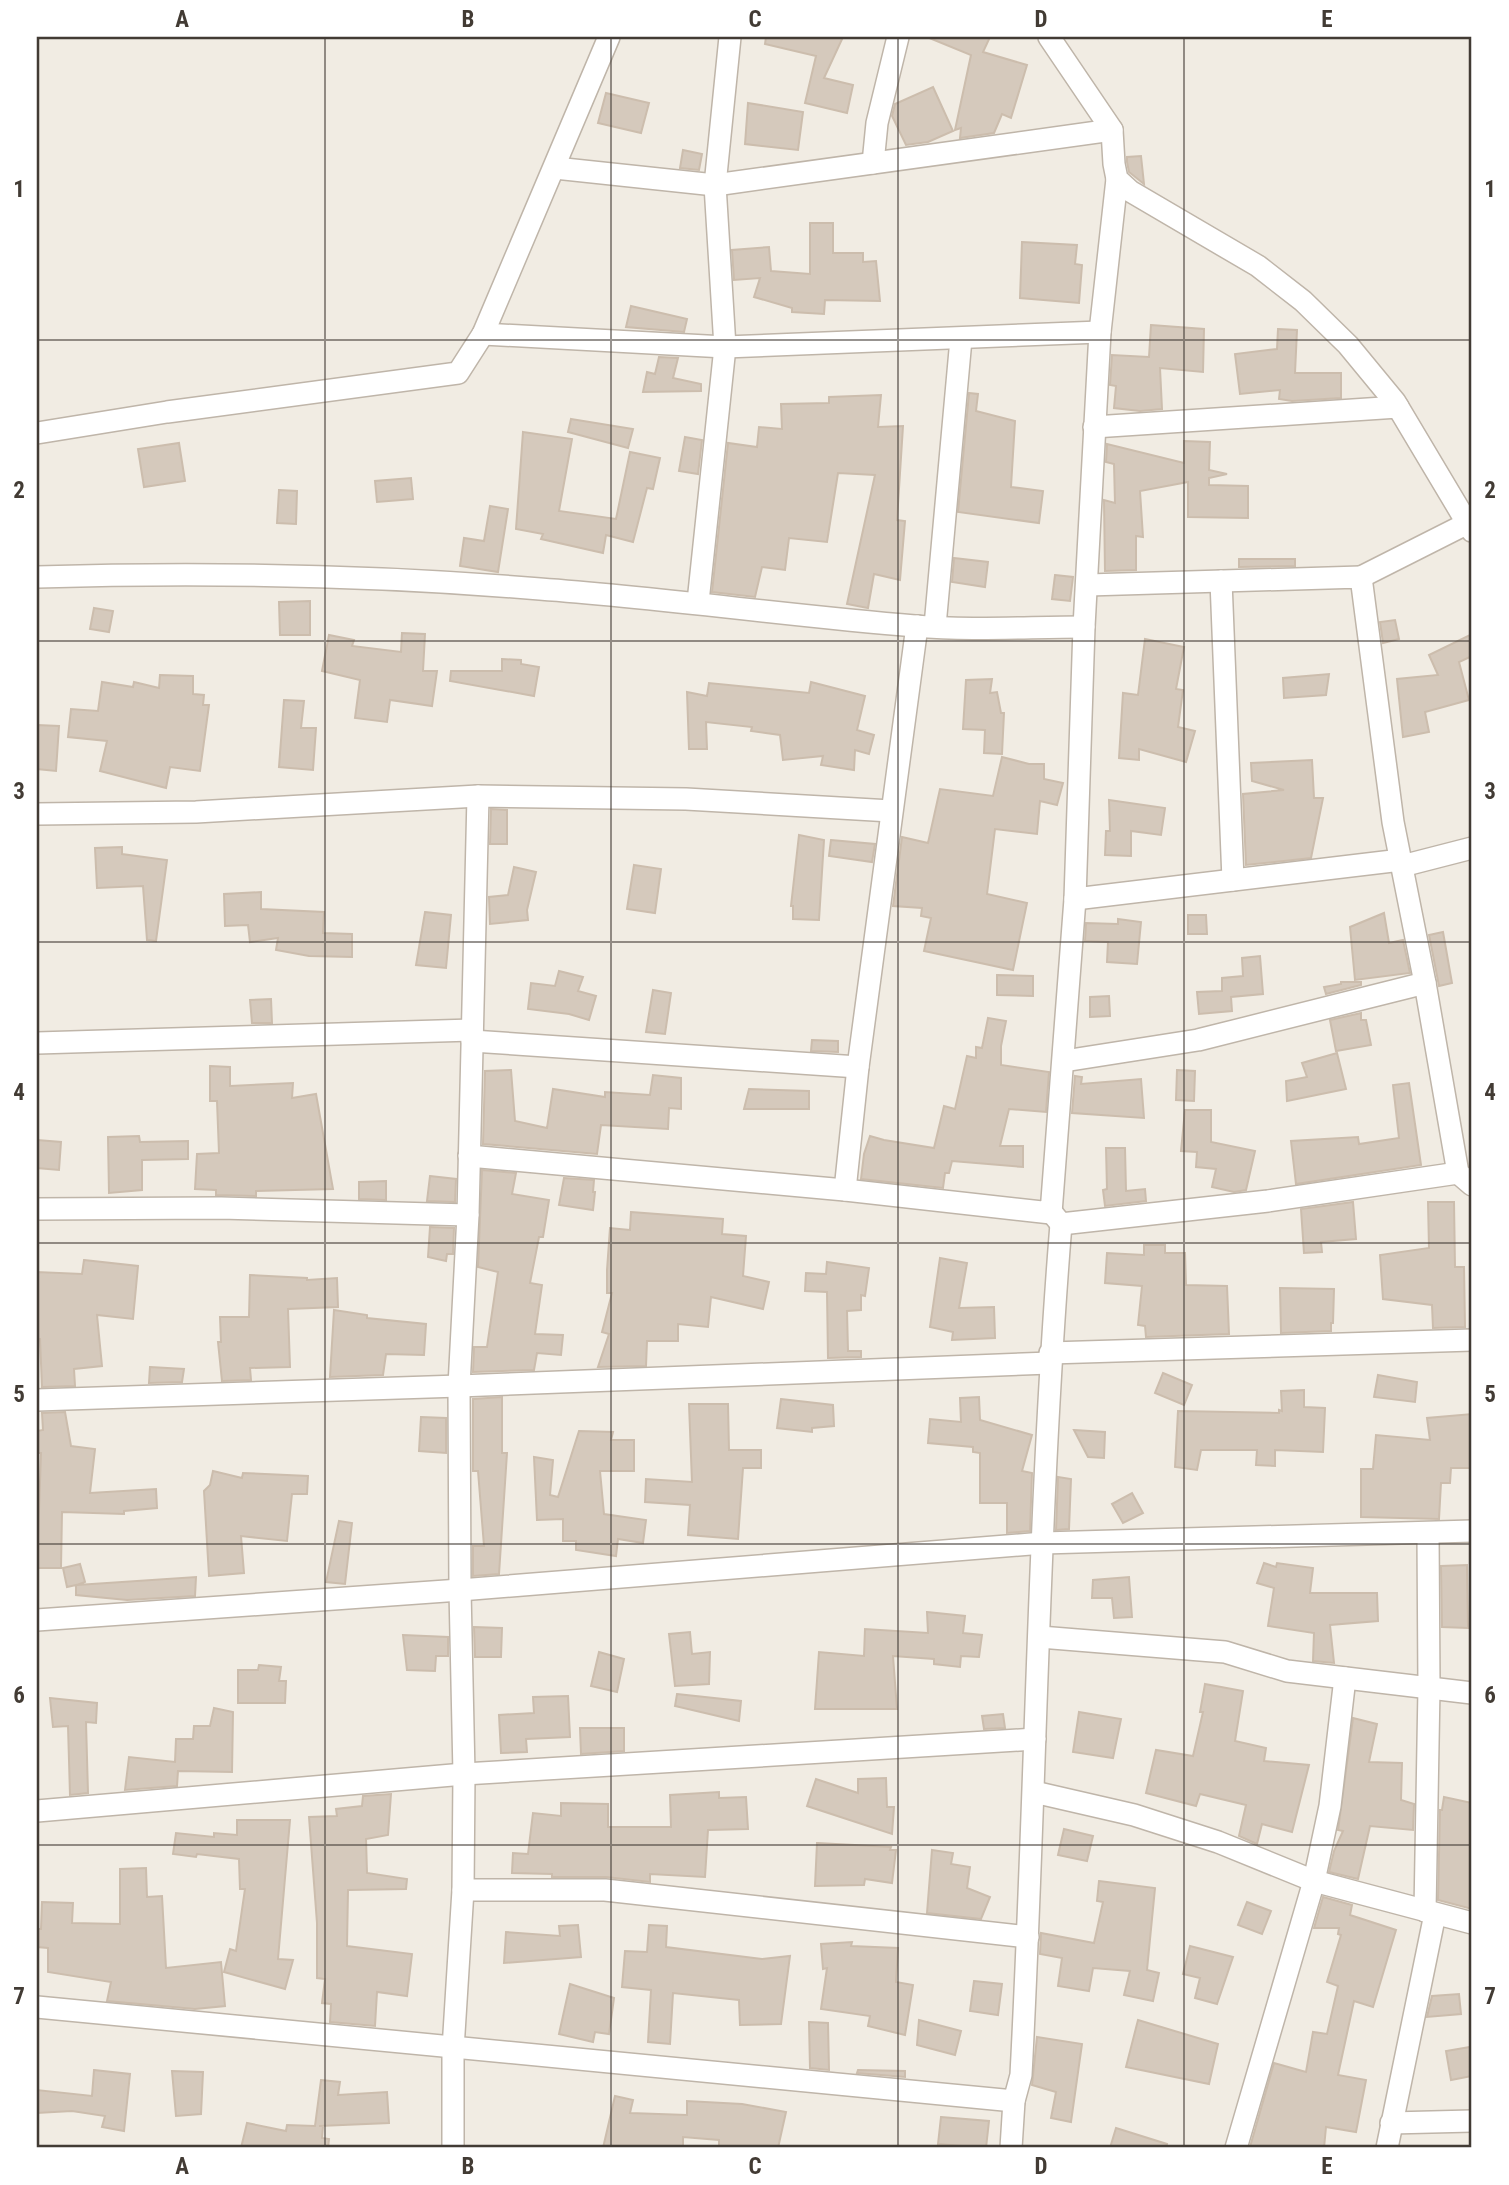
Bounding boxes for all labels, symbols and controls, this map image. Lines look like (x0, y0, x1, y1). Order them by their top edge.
text: A (175, 6, 189, 33)
text: B (462, 6, 474, 33)
text: C (748, 6, 762, 33)
text: D (1035, 6, 1048, 33)
text: E (1321, 6, 1333, 33)
text: 1 (13, 176, 25, 203)
text: 1 (1484, 176, 1496, 203)
text: 2 (13, 477, 25, 504)
text: 2 (1484, 477, 1496, 504)
text: 3 (13, 778, 25, 805)
text: 3 (1484, 778, 1496, 805)
text: 4 (13, 1079, 25, 1106)
text: 4 (1484, 1079, 1496, 1106)
text: 5 (13, 1381, 25, 1408)
text: 5 (1484, 1381, 1496, 1408)
text: 6 (13, 1682, 25, 1709)
text: 6 (1484, 1682, 1496, 1709)
text: 7 (13, 1983, 25, 2010)
text: 7 (1484, 1983, 1496, 2010)
text: A (175, 2153, 189, 2180)
text: B (462, 2153, 474, 2180)
text: C (748, 2153, 762, 2180)
text: D (1035, 2153, 1048, 2180)
text: E (1321, 2153, 1333, 2180)

